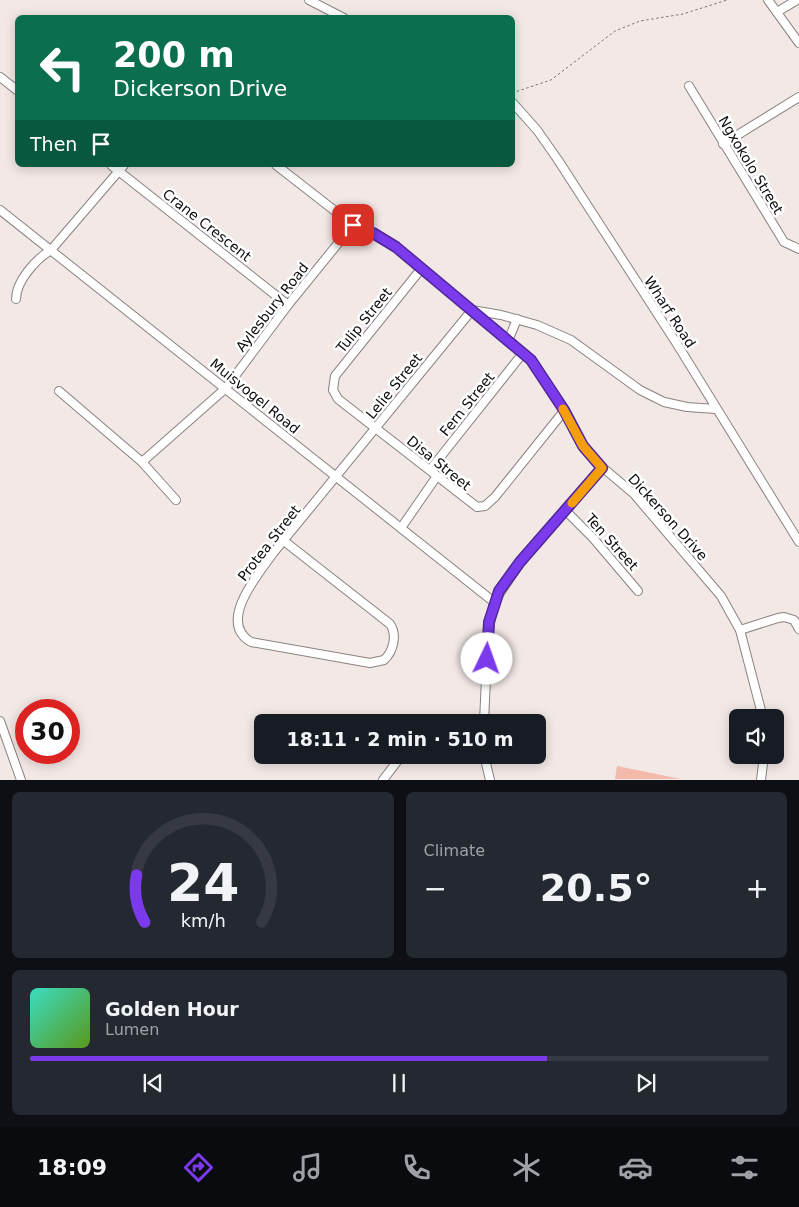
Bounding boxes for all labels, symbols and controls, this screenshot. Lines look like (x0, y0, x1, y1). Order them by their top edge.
icon: left (30, 35, 95, 100)
text: 200 m (113, 35, 235, 75)
text: Dickerson Drive (113, 76, 287, 101)
street label: Ngxokolo Street (715, 113, 787, 217)
icon: arrive (87, 130, 115, 158)
text: Then (30, 133, 77, 155)
street label: Crane Crescent (160, 185, 255, 265)
pin (332, 204, 374, 246)
icon: arrive (339, 211, 367, 239)
street label: Aylesbury Road (232, 259, 312, 355)
street label: Wharf Road (641, 273, 699, 351)
street label: Tulip Street (332, 284, 395, 356)
street label: Lelie Street (363, 350, 426, 422)
street label: Muisvogel Road (207, 355, 303, 437)
street label: Fern Street (436, 369, 498, 439)
street label: Disa Street (404, 432, 475, 494)
street label: Dickerson Drive (625, 470, 711, 564)
street label: Protea Street (234, 501, 304, 584)
street label: Ten Street (582, 510, 642, 574)
position arrow (460, 632, 512, 684)
speed limit sign: 30 (15, 699, 80, 764)
map controls (729, 709, 784, 764)
button: sound (729, 709, 784, 764)
text: 18:11 · 2 min · 510 m (286, 728, 514, 750)
text: Climate (424, 841, 485, 860)
text: 24 (167, 853, 239, 913)
text: 20.5° (540, 866, 653, 910)
text: − (424, 872, 447, 905)
text: + (746, 872, 769, 905)
text: km/h (180, 910, 225, 931)
text: Golden Hour (105, 998, 239, 1020)
text: Lumen (105, 1020, 159, 1039)
icon: previous (139, 1069, 167, 1097)
icon: pause (385, 1069, 413, 1097)
icon: next (632, 1069, 660, 1097)
icon: directions (181, 1150, 216, 1185)
icon: music (290, 1150, 325, 1185)
icon: phone (399, 1150, 434, 1185)
icon: climate (509, 1150, 544, 1185)
icon: car (618, 1150, 653, 1185)
icon: filters (727, 1150, 762, 1185)
text: 18:09 (37, 1155, 107, 1180)

